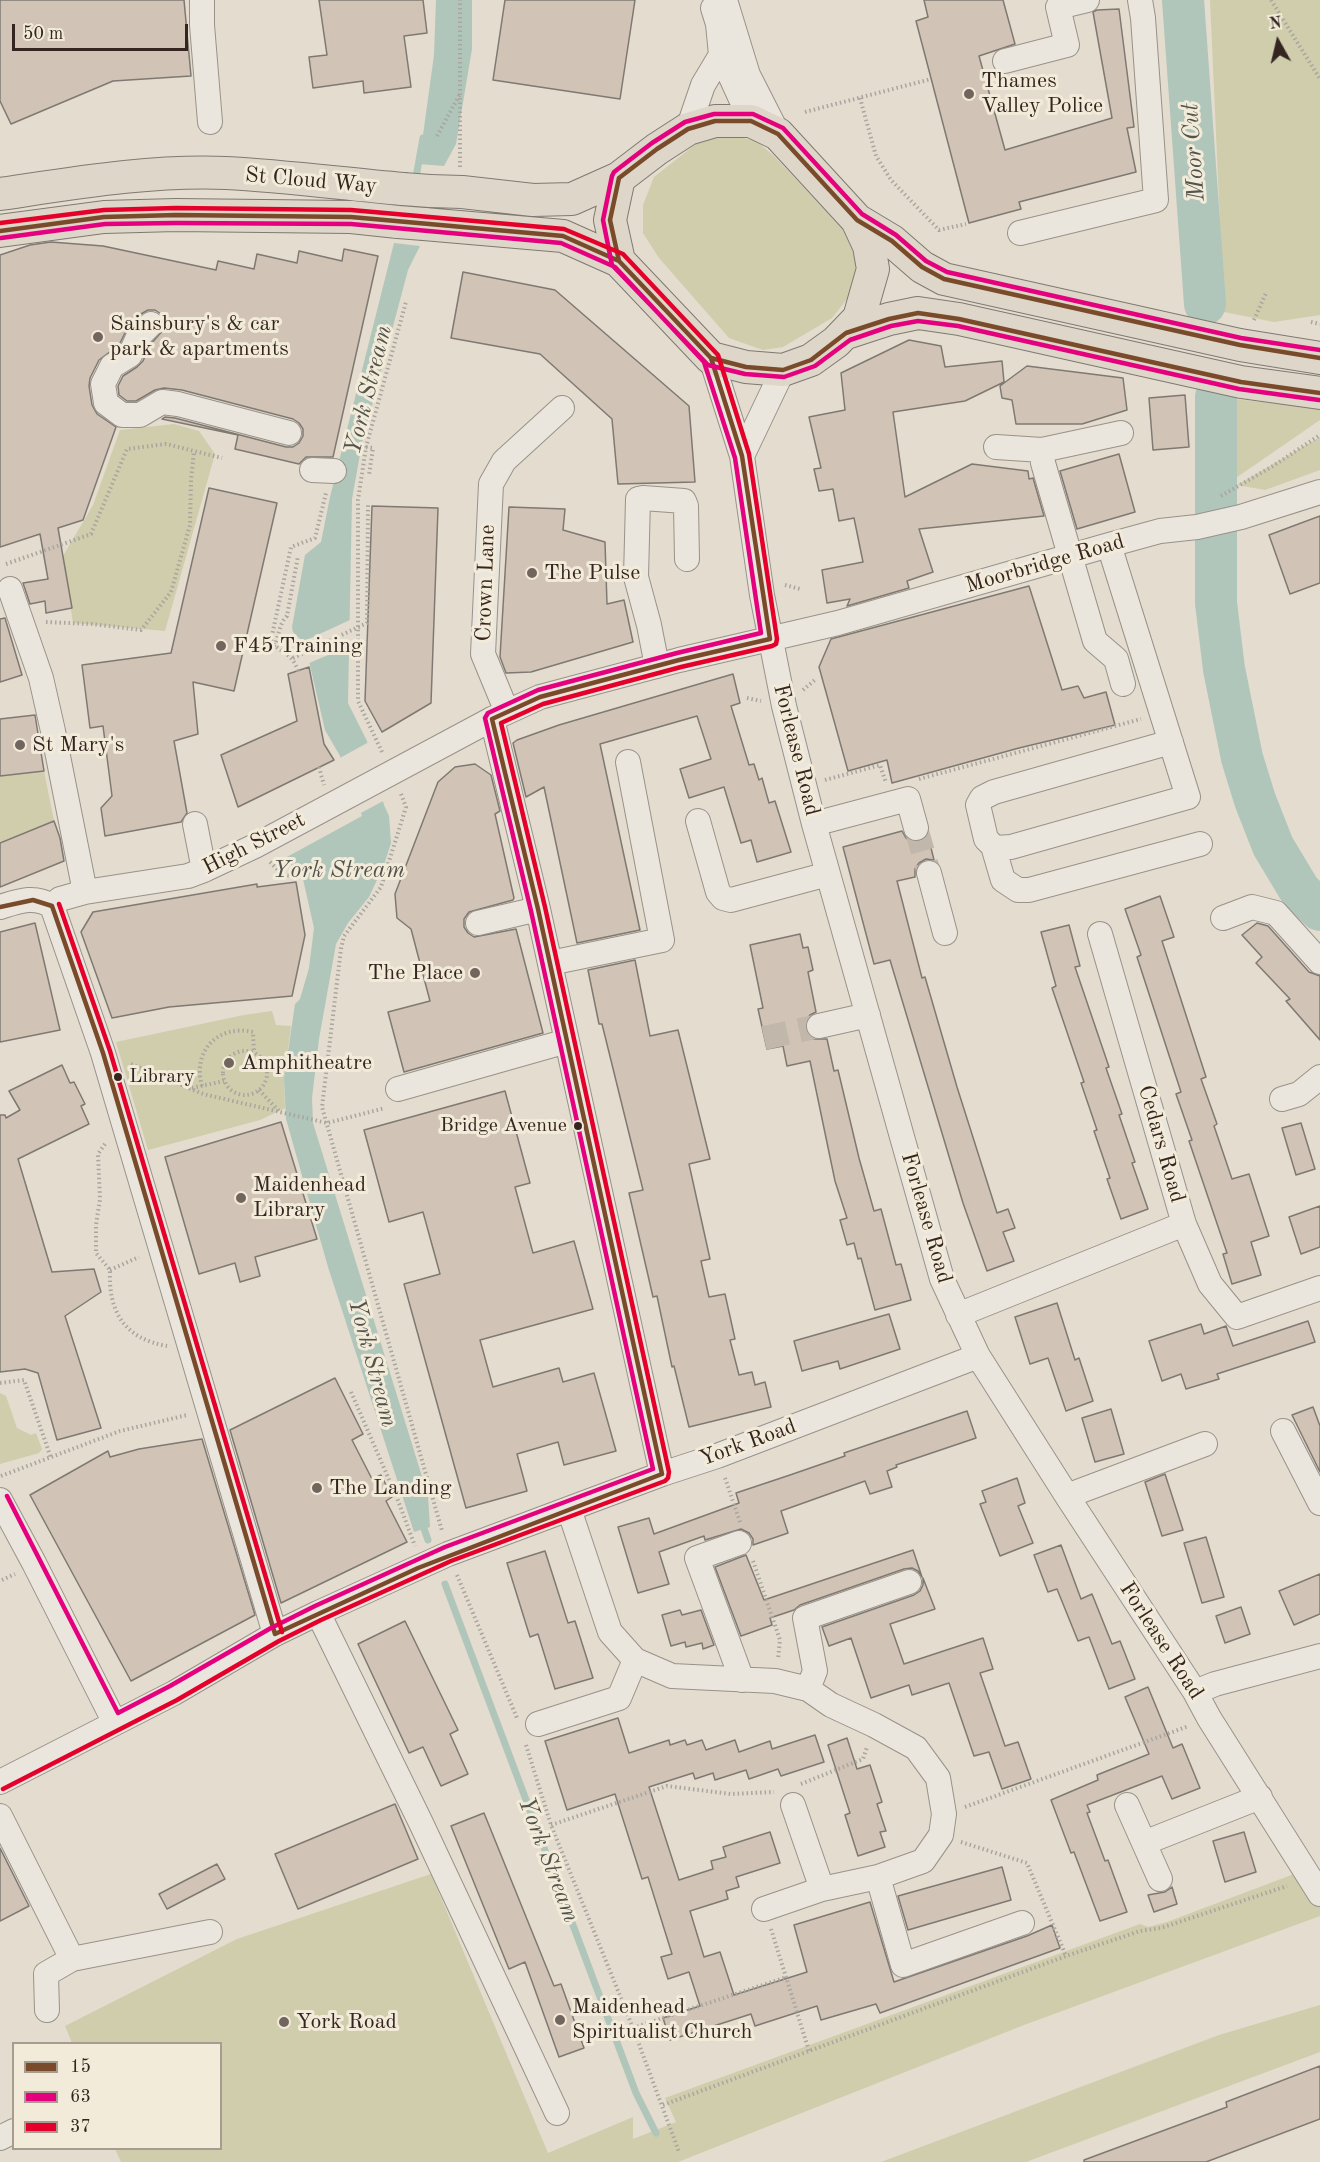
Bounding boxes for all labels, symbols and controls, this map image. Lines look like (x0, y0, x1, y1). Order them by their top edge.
scale bar (15, 12, 190, 50)
north arrow (1248, 12, 1308, 72)
text: N (1268, 15, 1283, 33)
text: 50 m (23, 25, 63, 43)
place label: Thames Valley Police (981, 68, 1103, 119)
marker: Thames Valley Police (962, 87, 976, 101)
water label: Moor Cut (1176, 102, 1212, 202)
street label: St Cloud Way (244, 162, 378, 200)
place label: Sainsbury's & car park & apartments (110, 311, 289, 362)
water label: York Stream (339, 322, 399, 458)
marker: Sainsbury's & car park & apartments (91, 330, 105, 344)
street label: Crown Lane (471, 524, 501, 642)
street label: Moorbridge Road (962, 529, 1128, 599)
place label: The Pulse (544, 560, 640, 586)
marker: The Pulse (525, 566, 539, 580)
place label: F45 Training (233, 633, 363, 659)
marker: F45 Training (214, 639, 228, 653)
street label: Forlease Road (767, 681, 825, 819)
place label: St Mary's (32, 732, 124, 758)
marker: St Mary's (13, 738, 27, 752)
street label: High Street (198, 807, 310, 881)
water label: York Stream (273, 857, 405, 885)
place label: The Place (368, 960, 463, 986)
marker: The Place (468, 966, 482, 980)
place label: Amphitheatre (241, 1050, 372, 1076)
marker: Amphitheatre (222, 1056, 236, 1070)
place label: Library (129, 1065, 195, 1089)
marker: Library (112, 1071, 124, 1083)
street label: Cedars Road (1132, 1082, 1190, 1206)
place label: Bridge Avenue (440, 1114, 567, 1138)
marker: Bridge Avenue (572, 1120, 584, 1132)
street label: Forlease Road (895, 1149, 957, 1287)
place label: Maidenhead Library (253, 1172, 366, 1224)
marker: Maidenhead Library (234, 1191, 248, 1205)
water label: York Stream (341, 1295, 403, 1431)
street label: York Road (696, 1413, 800, 1473)
place label: The Landing (329, 1475, 452, 1501)
marker: The Landing (310, 1481, 324, 1495)
street label: Forlease Road (1113, 1577, 1209, 1705)
water label: York Stream (511, 1793, 585, 1927)
place label: Maidenhead Spiritualist Church (572, 1994, 753, 2046)
place label: York Road (296, 2009, 397, 2035)
marker: Maidenhead Spiritualist Church (553, 2013, 567, 2027)
marker: York Road (277, 2015, 291, 2029)
legend (12, 2042, 222, 2150)
text: 15 (70, 2058, 91, 2076)
text: 63 (70, 2088, 91, 2106)
text: 37 (70, 2118, 91, 2136)

